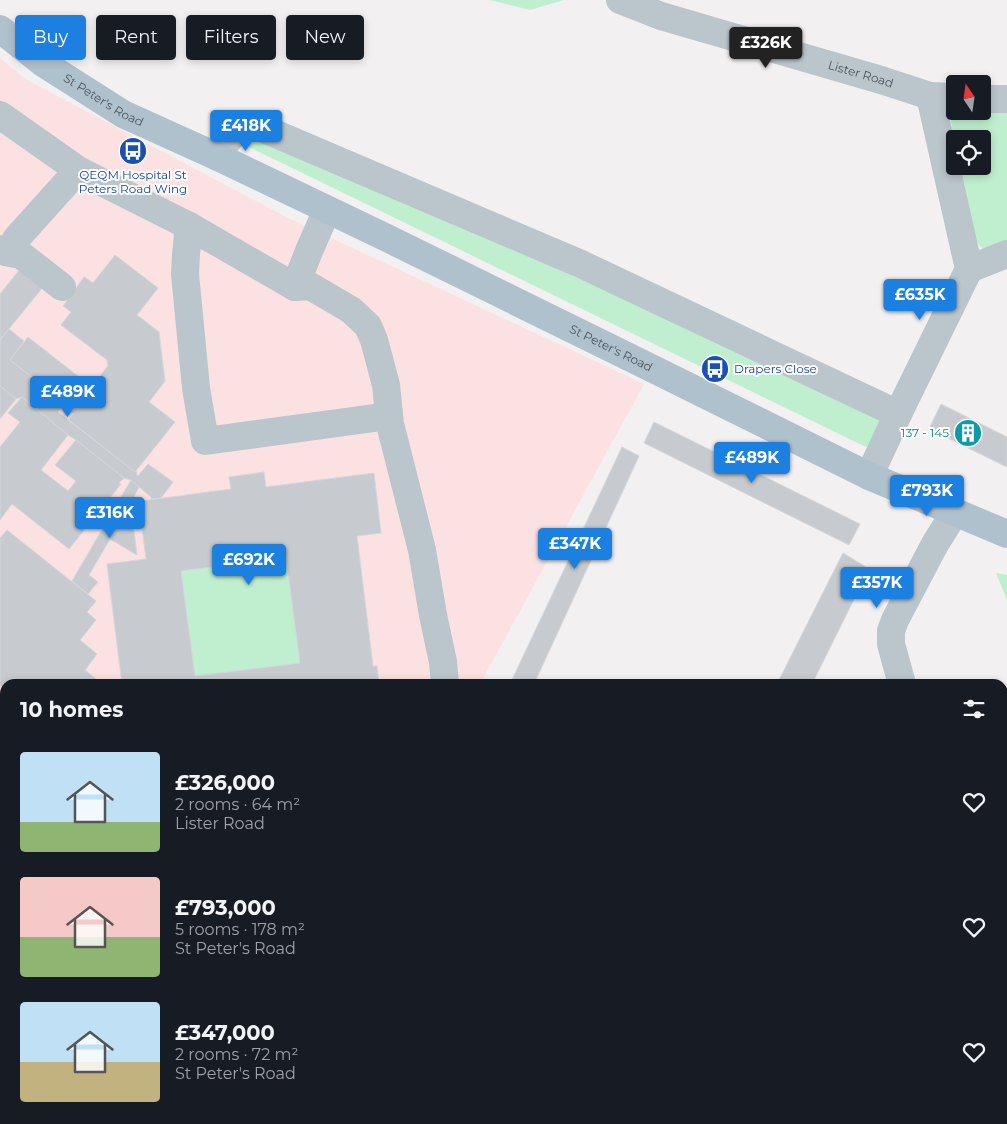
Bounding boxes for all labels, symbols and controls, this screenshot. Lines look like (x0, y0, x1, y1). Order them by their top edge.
chip: Buy (15, 15, 86, 60)
chip: Rent (96, 15, 176, 60)
chip: Filters (186, 15, 276, 60)
chip: New (286, 15, 364, 60)
pin: £326K (731, 27, 801, 69)
text: £326K (740, 33, 792, 52)
street label: Lister Road (826, 57, 895, 91)
street label: St Peter's Road (61, 70, 146, 129)
north arrow (946, 75, 991, 120)
map controls (946, 75, 991, 175)
pin: £418K (211, 110, 281, 152)
text: £418K (221, 116, 271, 135)
button: locate (946, 130, 991, 175)
bus stop icon: QEQM Hospital St Peters Road Wing (118, 136, 148, 166)
place label: QEQM Hospital St Peters Road Wing (79, 167, 187, 196)
pin: £635K (885, 278, 955, 321)
text: £635K (894, 285, 946, 304)
street label: St Peter's Road (567, 321, 655, 375)
bus stop icon: Drapers Close (700, 354, 730, 384)
place label: Drapers Close (734, 361, 817, 376)
pin: £489K (33, 376, 103, 418)
text: £489K (41, 382, 95, 401)
building icon: 137 - 145 (953, 418, 983, 448)
place label: 137 - 145 (901, 425, 949, 440)
pin: £489K (717, 442, 787, 484)
text: £489K (725, 448, 779, 467)
pin: £793K (892, 474, 962, 517)
text: £793K (901, 481, 953, 500)
pin: £316K (75, 496, 145, 539)
text: £316K (86, 503, 134, 522)
pin: £347K (540, 528, 610, 570)
text: £347K (549, 534, 601, 553)
pin: £692K (214, 544, 284, 586)
text: £692K (223, 550, 275, 569)
pin: £357K (842, 566, 912, 609)
text: £357K (852, 573, 902, 592)
icon: filters (960, 695, 988, 723)
text: 10 homes (20, 697, 123, 722)
text: £326,000 (175, 770, 275, 795)
icon: home (60, 772, 120, 832)
icon: heart (960, 788, 988, 816)
text: 2 rooms · 64 m² (175, 795, 300, 814)
text: Lister Road (175, 814, 265, 833)
text: £793,000 (175, 895, 276, 920)
icon: home (60, 897, 120, 957)
icon: heart (960, 913, 988, 941)
text: 5 rooms · 178 m² (175, 920, 305, 939)
text: St Peter's Road (175, 939, 296, 958)
text: £347,000 (175, 1020, 275, 1045)
icon: home (60, 1022, 120, 1082)
icon: heart (960, 1038, 988, 1066)
text: 2 rooms · 72 m² (175, 1045, 298, 1064)
text: St Peter's Road (175, 1064, 296, 1083)

